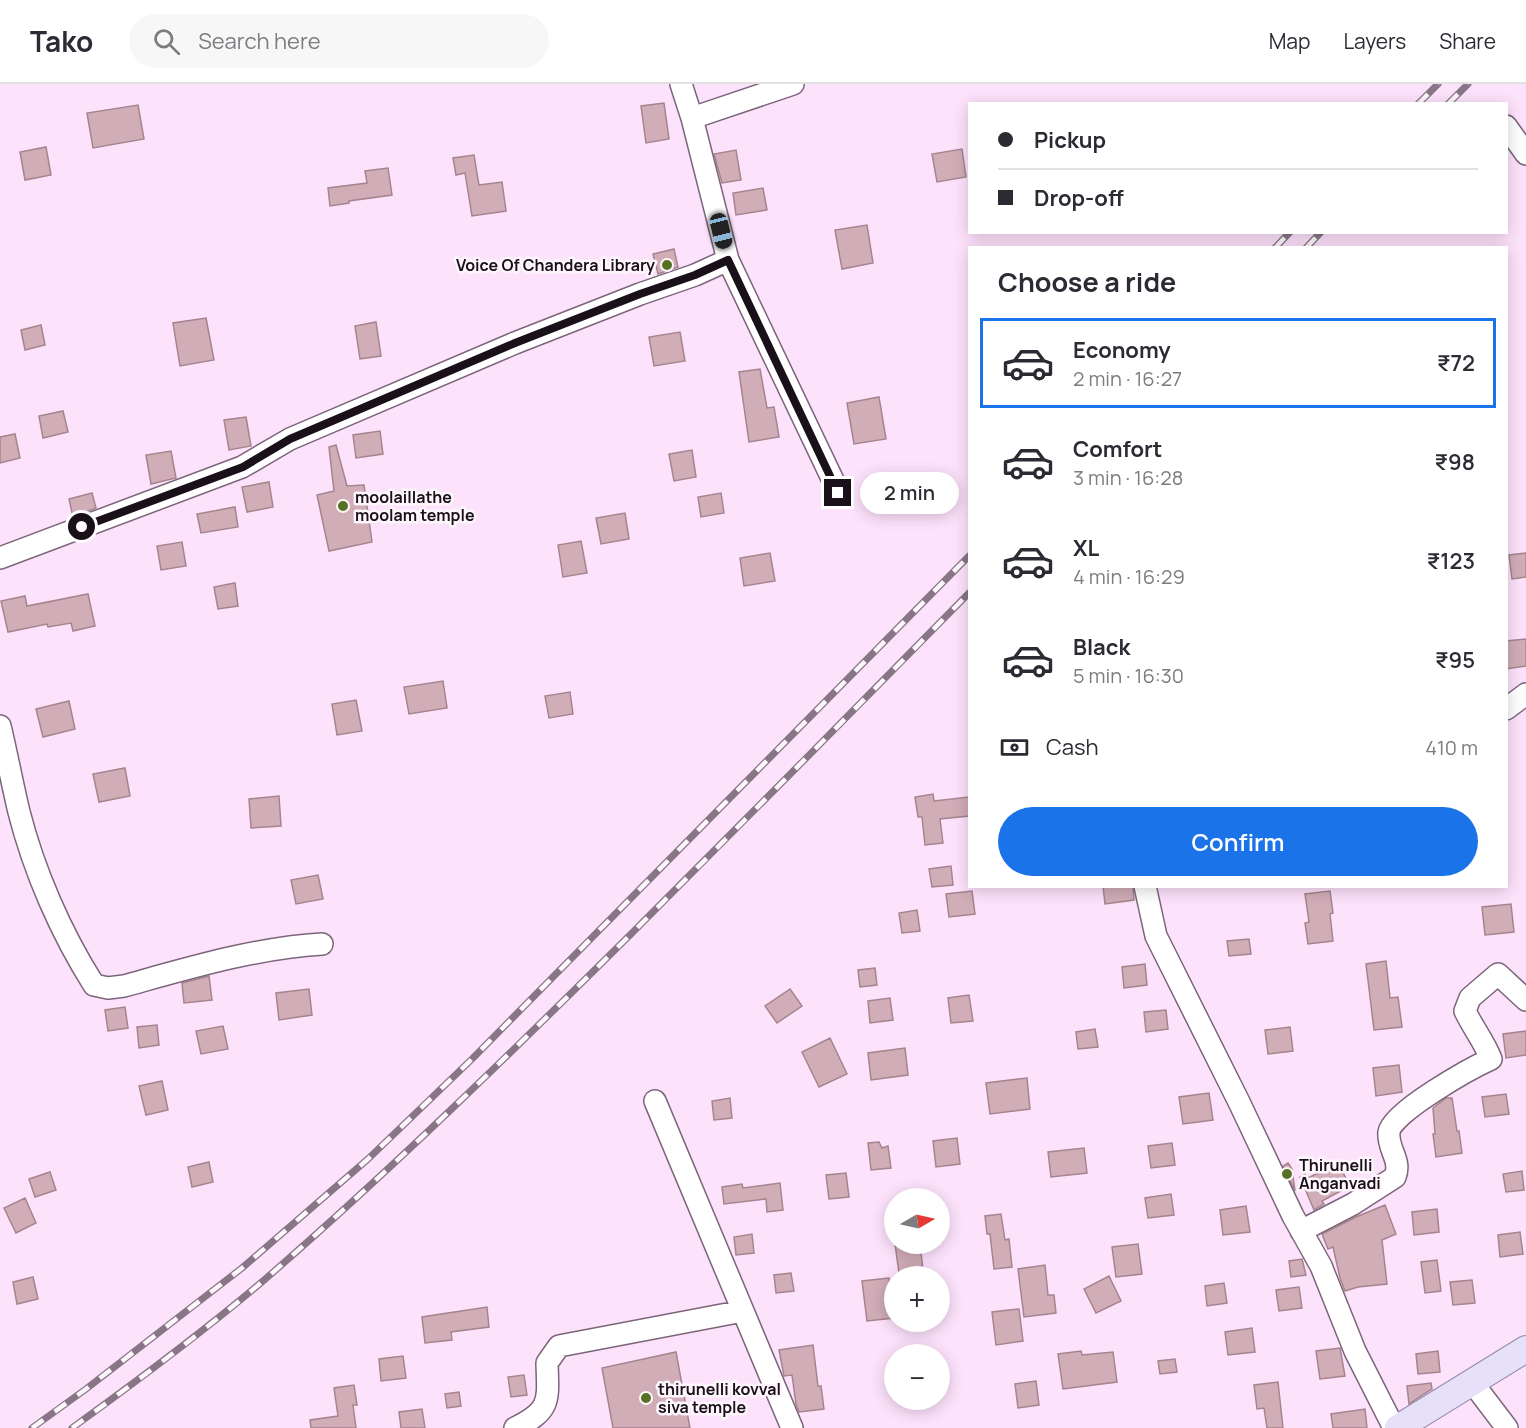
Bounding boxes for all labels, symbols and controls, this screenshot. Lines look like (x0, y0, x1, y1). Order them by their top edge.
search box (129, 14, 549, 68)
text: Tako (30, 22, 93, 60)
icon: search (150, 25, 183, 58)
text: Search here (198, 26, 321, 56)
text: Map (1269, 27, 1310, 55)
text: Layers (1343, 27, 1406, 55)
text: Share (1439, 27, 1496, 55)
text: Pickup (1034, 125, 1106, 155)
text: Drop-off (1034, 183, 1124, 213)
car (708, 211, 734, 251)
place label: Voice Of Chandera Library (456, 254, 655, 276)
marker: Voice Of Chandera Library (660, 258, 674, 272)
text: Choose a ride (998, 263, 1176, 300)
text: Economy (1073, 335, 1171, 365)
icon: car (1001, 336, 1055, 390)
text: ₹72 (1437, 348, 1475, 378)
text: 2 min · 16:27 (1073, 365, 1182, 392)
text: Comfort (1073, 434, 1162, 464)
icon: car (1001, 435, 1055, 489)
text: ₹98 (1435, 447, 1475, 477)
text: 3 min · 16:28 (1073, 464, 1183, 491)
callout: 2 min (859, 472, 958, 514)
route end (824, 479, 851, 506)
text: 2 min (884, 479, 935, 506)
place label: moolaillathe moolam temple (355, 486, 475, 526)
marker: moolaillathe moolam temple (336, 499, 350, 513)
route start (68, 513, 95, 540)
text: XL (1073, 533, 1099, 563)
icon: car (1001, 534, 1055, 588)
text: ₹123 (1427, 546, 1475, 576)
text: 4 min · 16:29 (1073, 563, 1185, 590)
text: Black (1073, 632, 1130, 662)
icon: car (1001, 633, 1055, 687)
text: ₹95 (1435, 645, 1475, 675)
text: 5 min · 16:30 (1073, 662, 1184, 689)
icon: cash (998, 731, 1031, 764)
text: Cash (1046, 732, 1099, 762)
text: 410 m (1425, 734, 1478, 761)
button: Confirm (998, 807, 1478, 876)
place label: Thirunelli Anganvadi (1299, 1154, 1381, 1194)
marker: Thirunelli Anganvadi (1280, 1167, 1294, 1181)
north arrow (884, 1188, 950, 1254)
map controls (884, 1188, 950, 1410)
button: + (884, 1266, 950, 1332)
button: − (884, 1344, 950, 1410)
place label: thirunelli kovval siva temple (658, 1378, 781, 1418)
marker: thirunelli kovval siva temple (639, 1391, 653, 1405)

